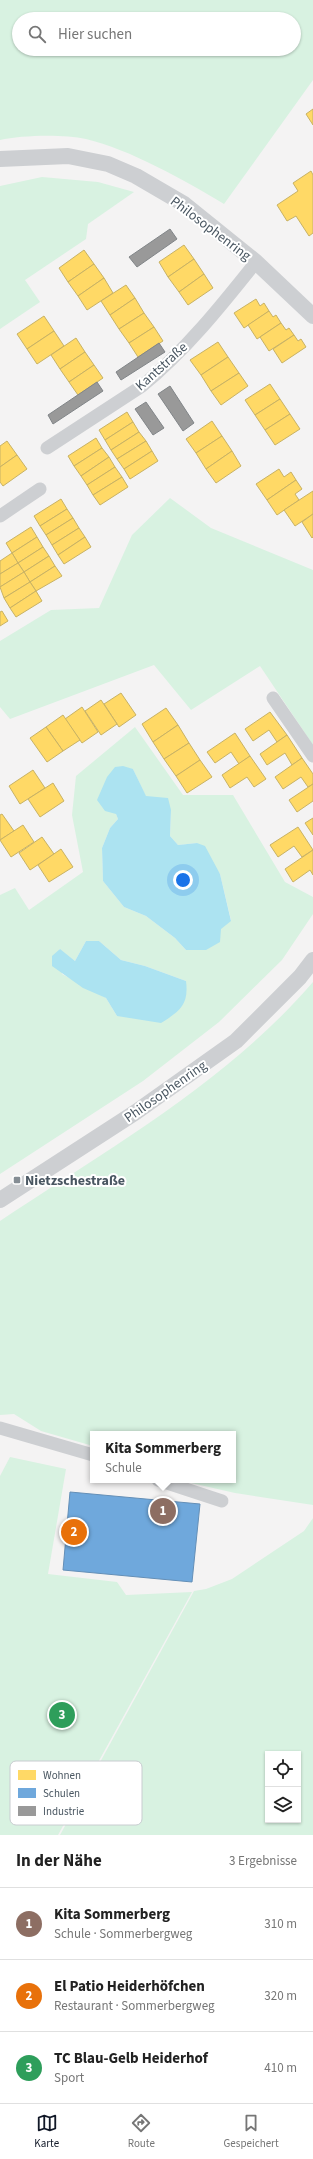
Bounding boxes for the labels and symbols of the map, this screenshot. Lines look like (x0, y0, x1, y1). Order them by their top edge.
street label: Philosophenring (166, 192, 255, 266)
street label: Kantstraße (131, 338, 192, 396)
your location (173, 870, 193, 890)
street label: Philosophenring (120, 1056, 211, 1128)
place label: Nietzschestraße (25, 1171, 125, 1191)
marker: Nietzschestraße (12, 1175, 22, 1185)
pin: 1 (150, 1496, 176, 1526)
pin: 2 (61, 1517, 87, 1547)
pin: 3 (49, 1700, 75, 1730)
legend (10, 1761, 142, 1825)
text: Wohnen (43, 1768, 81, 1783)
text: Schulen (43, 1786, 80, 1801)
text: Industrie (43, 1804, 85, 1819)

